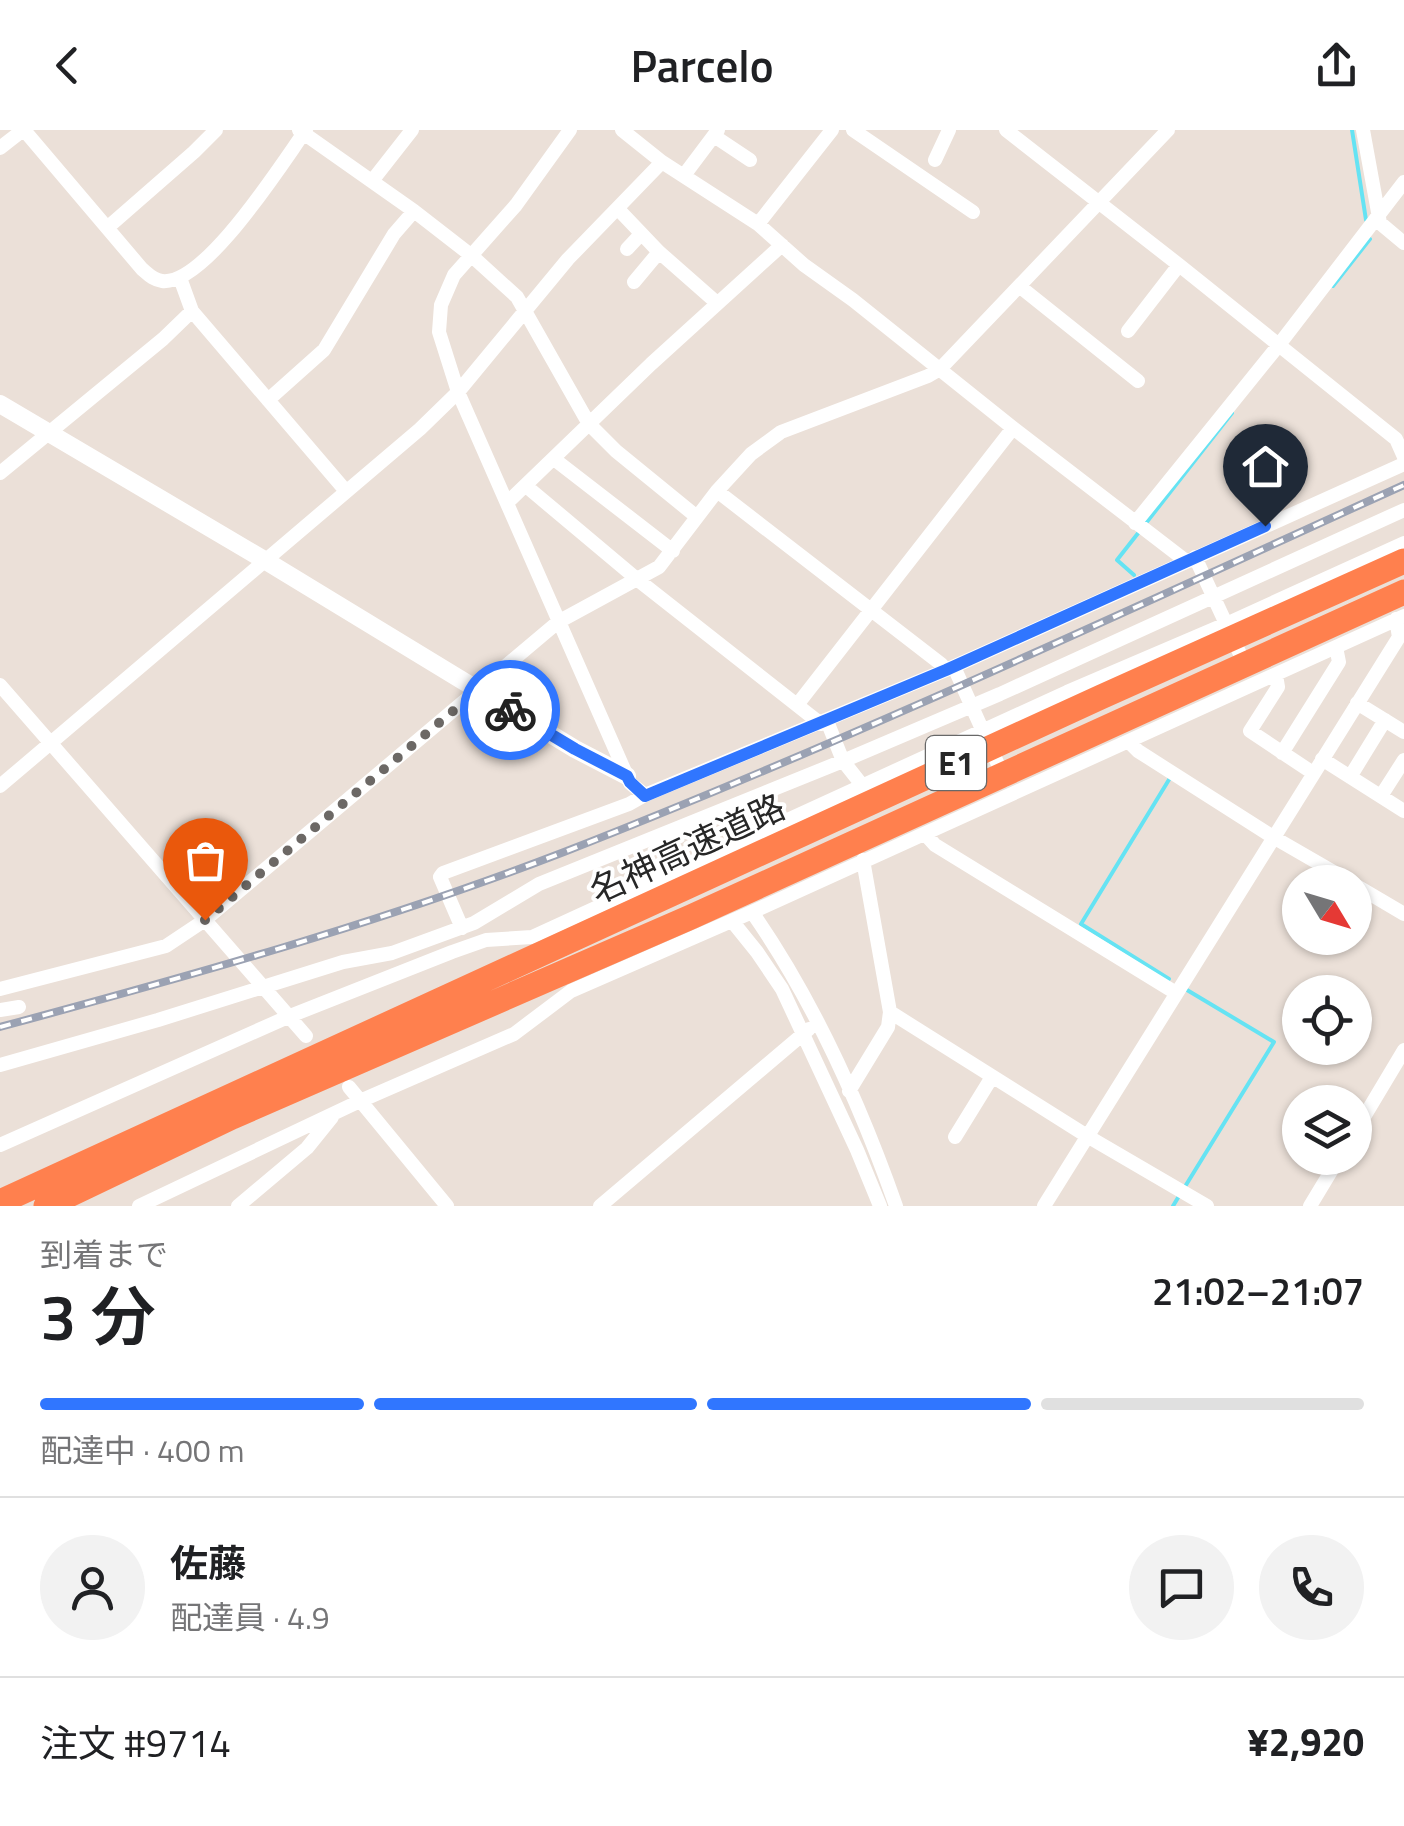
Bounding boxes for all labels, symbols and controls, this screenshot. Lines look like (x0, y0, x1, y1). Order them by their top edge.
text: Parcelo (630, 31, 774, 99)
icon: back (40, 38, 95, 93)
icon: share (1309, 38, 1364, 93)
pin (1223, 424, 1308, 527)
icon: home (1238, 439, 1293, 494)
courier (460, 660, 560, 760)
icon: bike (483, 683, 538, 738)
road number: E1 (926, 736, 986, 790)
street label: 名神高速道路 (580, 779, 794, 917)
pin (163, 818, 248, 921)
icon: bag (178, 833, 233, 888)
north arrow (1282, 865, 1372, 955)
map controls (1282, 865, 1372, 1175)
button: locate (1282, 975, 1372, 1065)
button: layers (1282, 1085, 1372, 1175)
text: 到着まで (40, 1230, 168, 1278)
text: 21:02–21:07 (1152, 1262, 1364, 1320)
text: 3 分 (40, 1266, 156, 1365)
text: 配達中 · 400 m (40, 1426, 245, 1474)
text: 佐藤 (170, 1534, 246, 1592)
button: person (40, 1535, 145, 1640)
button: chat (1129, 1535, 1234, 1640)
button: phone (1259, 1535, 1364, 1640)
text: 配達員 · 4.9 (170, 1593, 330, 1641)
text: ¥2,920 (1248, 1713, 1364, 1771)
text: 注文 #9714 (40, 1714, 231, 1772)

